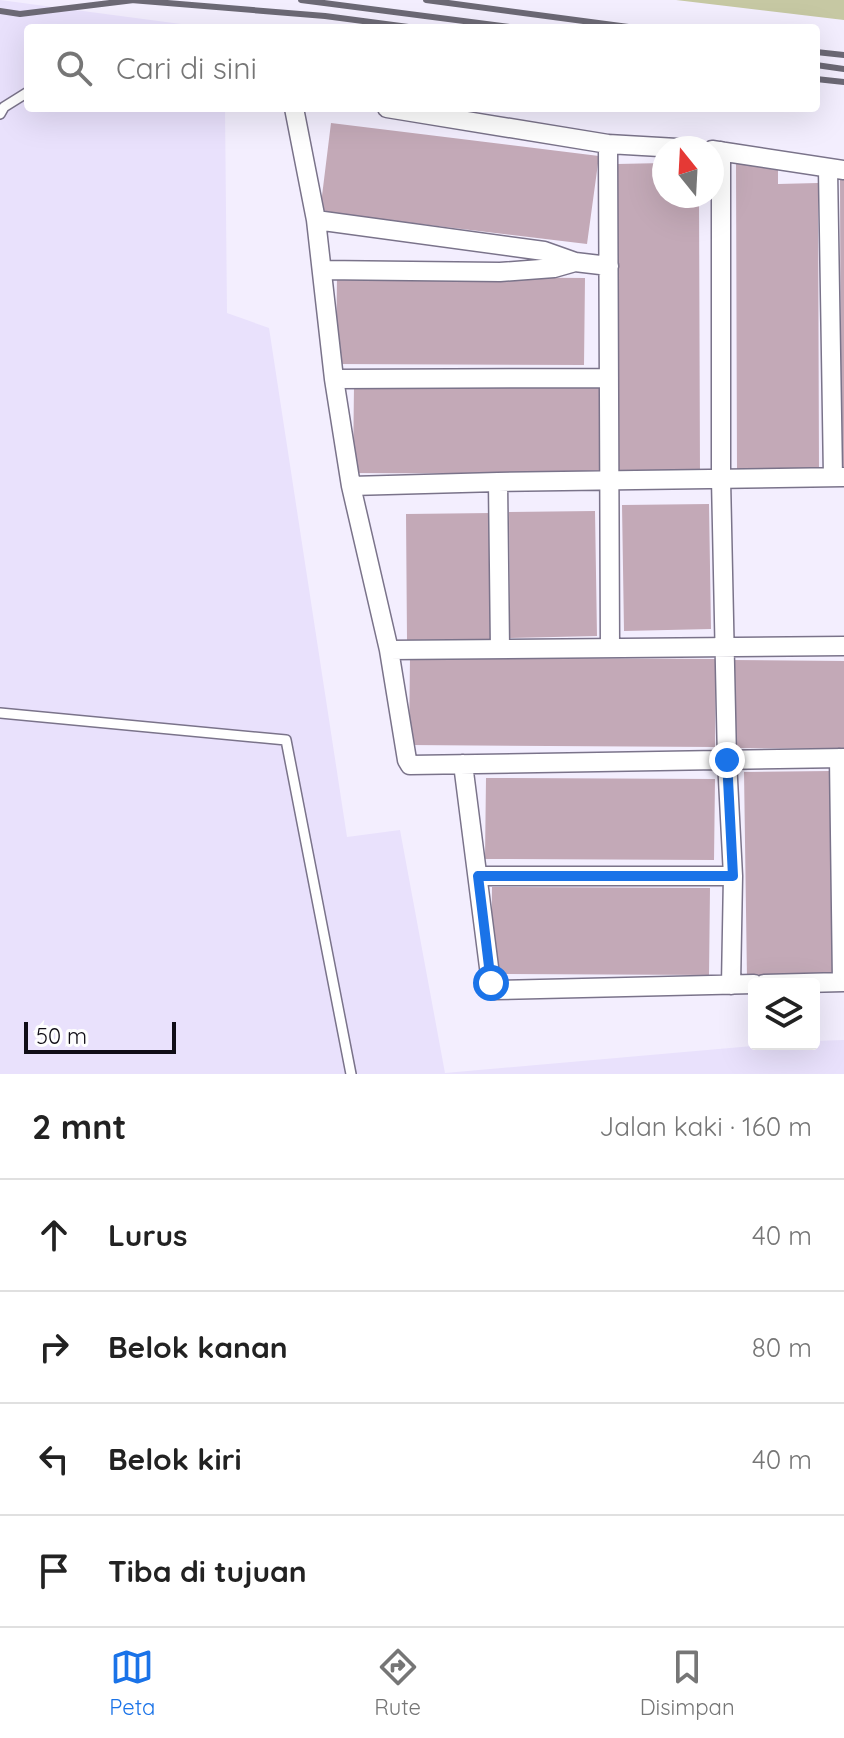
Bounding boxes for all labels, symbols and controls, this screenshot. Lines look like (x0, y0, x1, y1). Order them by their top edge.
search box (24, 24, 820, 112)
icon: search (52, 46, 96, 90)
text: Cari di sini (116, 49, 257, 87)
north arrow (652, 136, 724, 208)
route end (709, 742, 745, 778)
route start (473, 965, 509, 1001)
map controls (748, 978, 820, 1050)
button: layers (748, 978, 820, 1050)
scale bar (24, 1018, 176, 1054)
text: 50 m (36, 1022, 87, 1050)
text: 2 mnt (32, 1105, 126, 1148)
text: Jalan kaki · 160 m (599, 1110, 812, 1143)
icon: ahead (32, 1213, 76, 1257)
text: Lurus (108, 1216, 188, 1254)
text: 40 m (752, 1219, 812, 1252)
icon: right (32, 1325, 76, 1369)
text: Belok kanan (108, 1328, 288, 1366)
text: 80 m (752, 1331, 812, 1364)
icon: left (32, 1437, 76, 1481)
text: Belok kiri (108, 1440, 242, 1478)
text: 40 m (752, 1443, 812, 1476)
icon: arrive (32, 1549, 76, 1593)
text: Tiba di tujuan (108, 1552, 307, 1590)
tab: Peta (109, 1645, 155, 1721)
tab: Rute (374, 1645, 421, 1721)
tab: Disimpan (640, 1645, 735, 1721)

